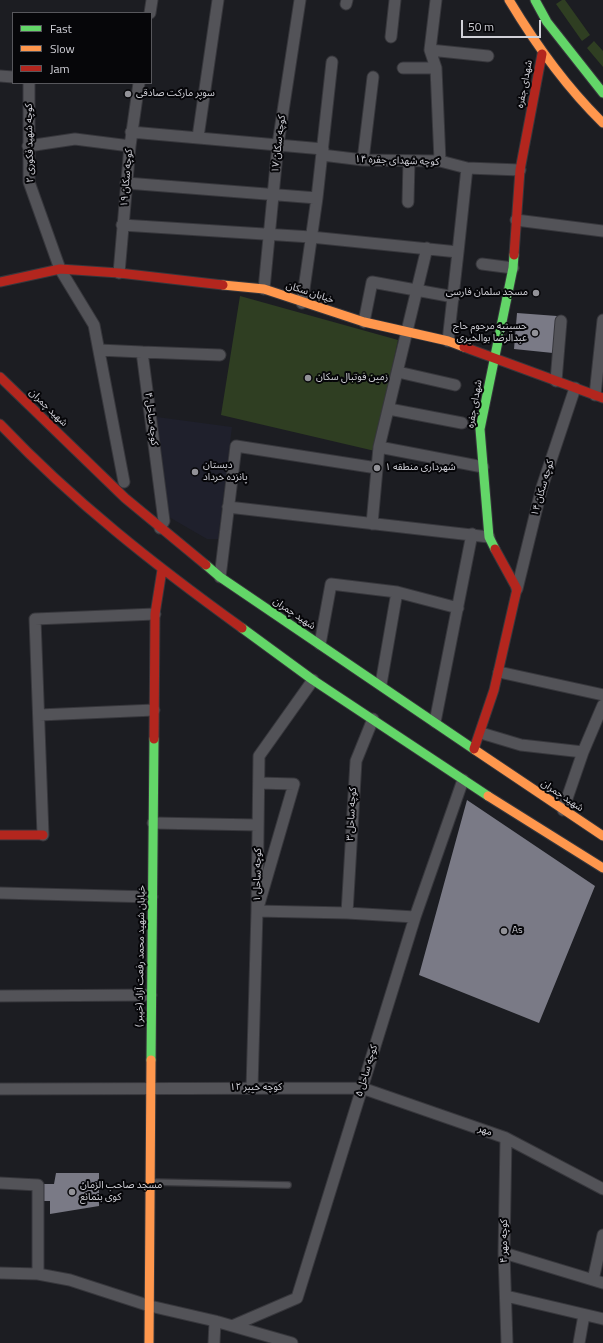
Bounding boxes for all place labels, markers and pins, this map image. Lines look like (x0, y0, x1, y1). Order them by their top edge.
place label: سوپر مارکت صادقی (136, 88, 215, 100)
marker: سوپر مارکت صادقی (123, 89, 133, 99)
place label: مسجد سلمان فارسی (446, 287, 528, 299)
marker: مسجد سلمان فارسی (531, 288, 541, 298)
place label: حسینیه مرحوم حاج عبدالرضا بوالخیری (453, 321, 527, 344)
marker: حسینیه مرحوم حاج عبدالرضا بوالخیری (530, 328, 540, 338)
place label: زمین فوتبال سکان (316, 372, 388, 384)
marker: زمین فوتبال سکان (303, 373, 313, 383)
place label: دبستان پانزده خرداد (203, 460, 248, 484)
place label: شهرداری منطقه ١ (385, 462, 456, 474)
marker: شهرداری منطقه ١ (372, 463, 382, 473)
marker: دبستان پانزده خرداد (190, 467, 200, 477)
place label: As (512, 925, 523, 937)
marker: As (499, 926, 509, 936)
place label: مسجد صاحب الزمان کوی بنمانع (80, 1180, 162, 1204)
marker: مسجد صاحب الزمان کوی بنمانع (67, 1187, 77, 1197)

